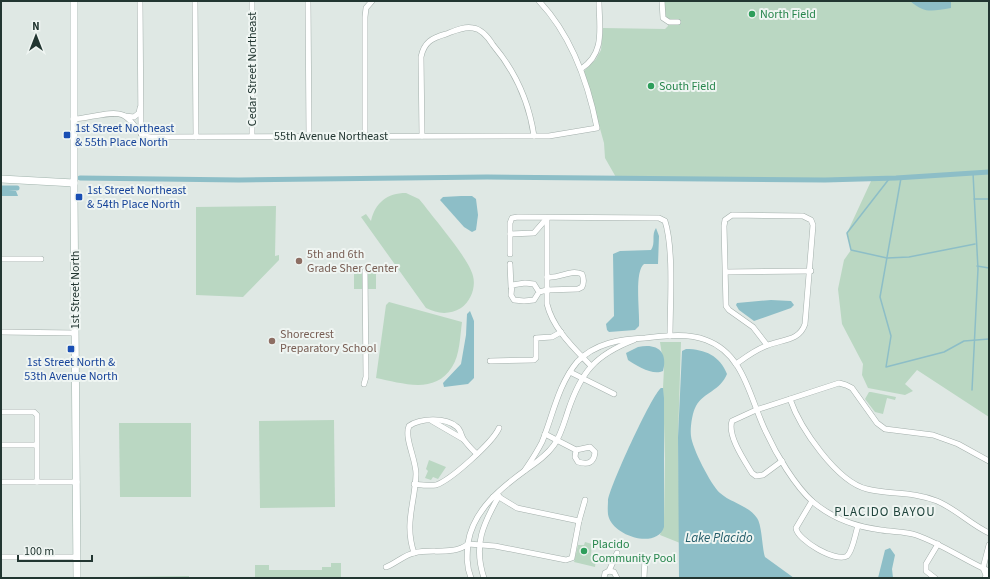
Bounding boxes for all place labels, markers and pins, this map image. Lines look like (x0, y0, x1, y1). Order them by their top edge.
place label: North Field (760, 6, 816, 23)
marker: North Field (747, 9, 757, 19)
place label: South Field (659, 78, 716, 95)
marker: South Field (646, 81, 656, 91)
place label: 1st Street Northeast & 55th Place North (75, 120, 174, 151)
marker: 1st Street Northeast & 55th Place North (62, 130, 72, 140)
place label: 1st Street Northeast & 54th Place North (87, 182, 186, 213)
marker: 1st Street Northeast & 54th Place North (74, 192, 84, 202)
place label: 5th and 6th Grade Sher Center (307, 246, 399, 277)
marker: 5th and 6th Grade Sher Center (294, 256, 304, 266)
place label: Shorecrest Preparatory School (280, 326, 376, 357)
marker: Shorecrest Preparatory School (267, 336, 277, 346)
marker: 1st Street North & 53th Avenue North (66, 344, 76, 354)
place label: 1st Street North & 53th Avenue North (24, 354, 118, 385)
place label: Placido Community Pool (592, 536, 676, 567)
marker: Placido Community Pool (579, 546, 589, 556)

